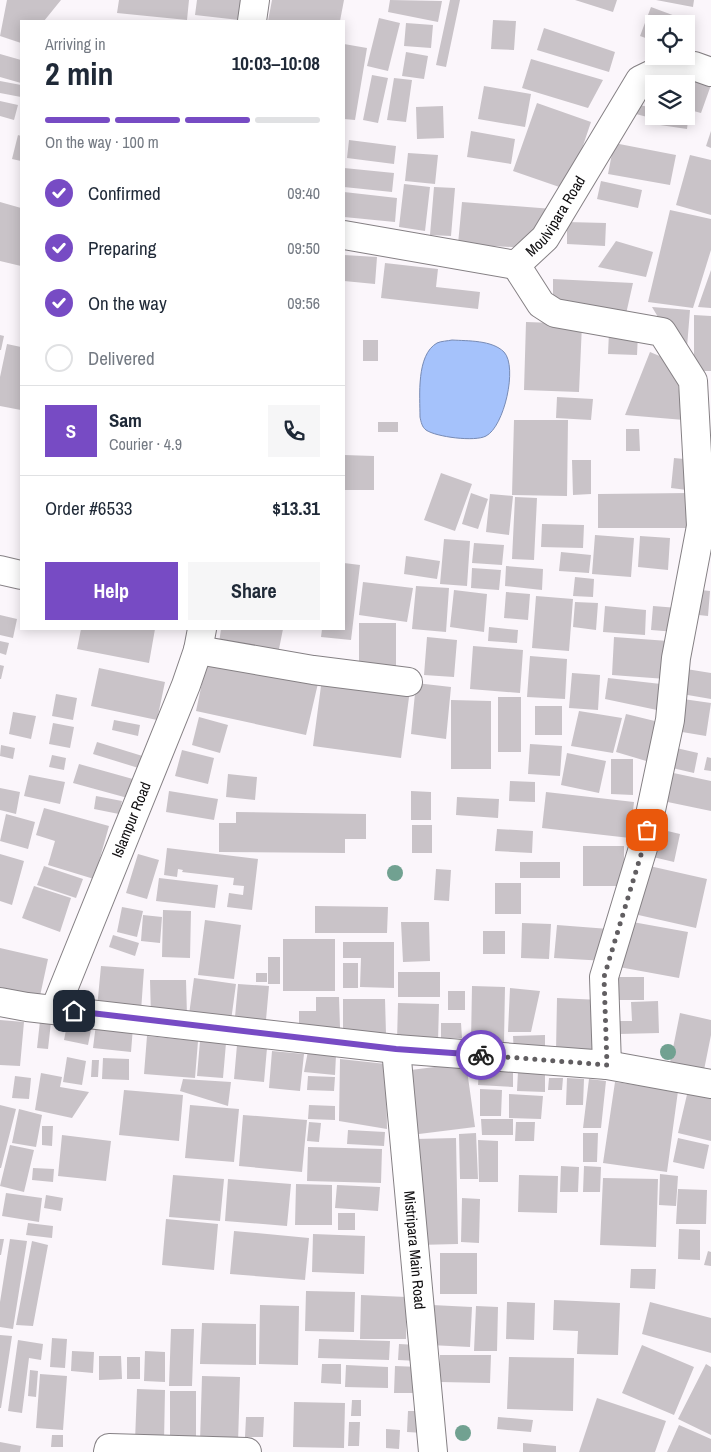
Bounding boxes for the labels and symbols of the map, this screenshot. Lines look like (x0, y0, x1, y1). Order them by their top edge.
street label: Moulvipara Road (521, 172, 590, 261)
street label: Islampur Road (106, 779, 156, 861)
pin (626, 809, 668, 851)
pin (53, 990, 95, 1032)
courier (456, 1030, 506, 1080)
street label: Mistripara Main Road (399, 1190, 431, 1310)

